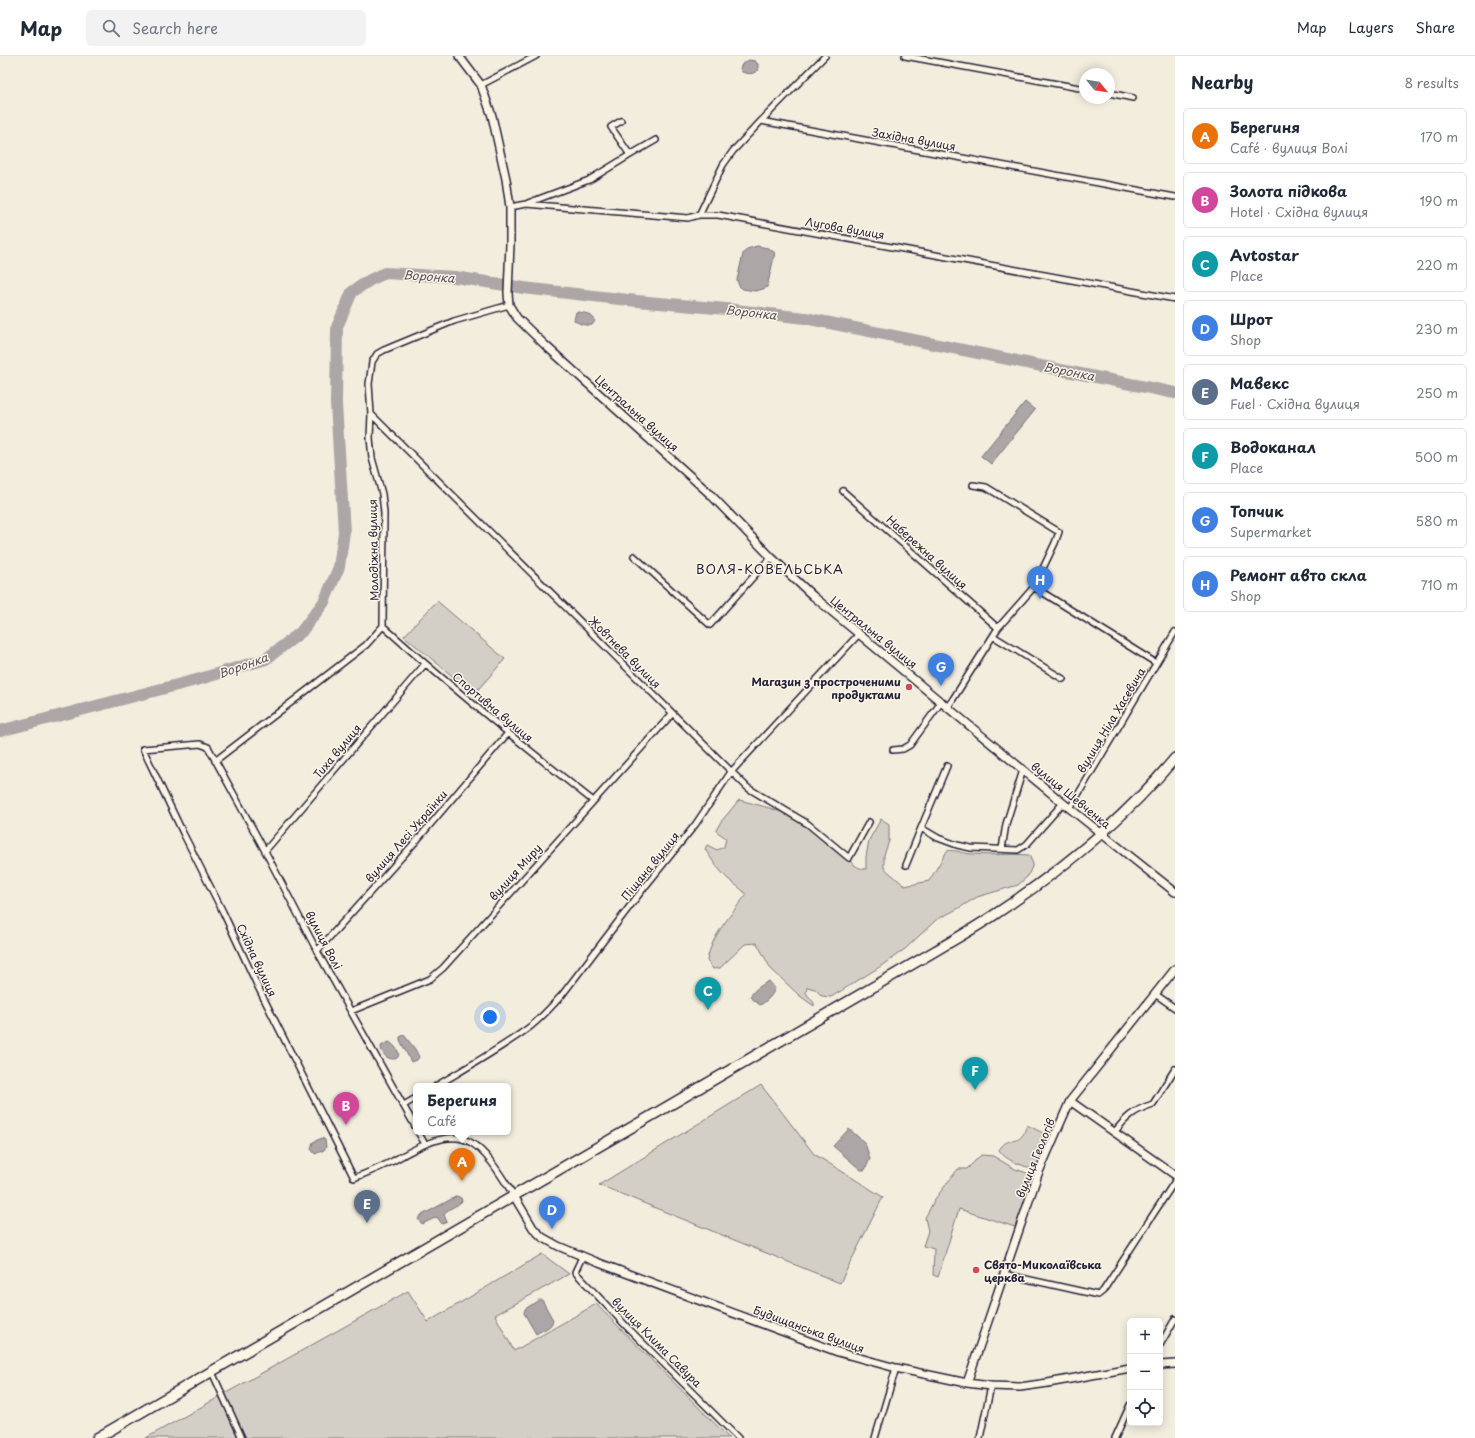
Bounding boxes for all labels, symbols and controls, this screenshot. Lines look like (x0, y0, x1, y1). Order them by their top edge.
search box (86, 10, 366, 46)
text: Map (20, 14, 62, 42)
text: Search here (132, 16, 218, 39)
icon: search (100, 17, 122, 39)
text: Map (1297, 17, 1327, 38)
text: Layers (1349, 17, 1394, 38)
text: Share (1416, 17, 1455, 38)
north arrow (1079, 68, 1115, 104)
text: Nearby (1191, 69, 1253, 95)
text: 8 results (1405, 73, 1459, 92)
text: Берегиня (1230, 115, 1300, 138)
street label: Західна вулиця (871, 123, 957, 155)
text: A (1200, 127, 1210, 146)
text: 170 m (1420, 127, 1458, 146)
text: Café · вулиця Волі (1230, 138, 1348, 157)
text: Золота підкова (1230, 179, 1347, 202)
text: B (1201, 191, 1209, 210)
text: 190 m (1419, 191, 1458, 210)
text: Hotel · Східна вулиця (1230, 202, 1368, 221)
street label: Лугова вулиця (804, 213, 886, 243)
text: Avtostar (1230, 243, 1299, 266)
text: C (1200, 255, 1210, 274)
text: 220 m (1416, 255, 1458, 274)
water label: Воронка (403, 265, 456, 287)
text: Place (1230, 266, 1263, 285)
water label: Воронка (725, 300, 778, 324)
text: Шрот (1230, 307, 1273, 330)
text: D (1200, 319, 1210, 338)
text: 230 m (1416, 319, 1458, 338)
text: Shop (1230, 330, 1261, 349)
water label: Воронка (1042, 357, 1096, 385)
street label: Центральна вулиця (591, 371, 683, 455)
text: Мавекс (1230, 371, 1289, 394)
text: E (1201, 383, 1209, 402)
text: 250 m (1416, 383, 1458, 402)
text: Fuel · Східна вулиця (1230, 394, 1360, 413)
text: Водоканал (1230, 435, 1316, 458)
text: F (1201, 447, 1209, 466)
text: 500 m (1415, 447, 1458, 466)
text: Place (1230, 458, 1263, 477)
street label: Молодіжна вулиця (364, 499, 382, 601)
text: Топчик (1230, 499, 1283, 522)
street label: Набережна вулиця (883, 511, 971, 593)
text: G (1200, 511, 1210, 530)
text: 580 m (1416, 511, 1458, 530)
text: Supermarket (1230, 522, 1312, 541)
district label: ВОЛЯ-КОВЕЛЬСЬКА (696, 559, 844, 578)
text: Ремонт авто скла (1230, 563, 1367, 586)
pin: H (1027, 566, 1053, 599)
text: H (1200, 575, 1210, 594)
text: 710 m (1421, 575, 1458, 594)
text: Shop (1230, 586, 1261, 605)
street label: Центральна вулиця (827, 592, 921, 672)
street label: Жовтнева вулиця (585, 612, 665, 692)
water label: Воронка (216, 648, 271, 682)
pin: G (928, 653, 954, 686)
street label: вулиця Ніла Хасевича (1073, 664, 1149, 776)
street label: Спортивна вулиця (449, 668, 537, 746)
place label: Магазин з простроченими продуктами (752, 673, 901, 703)
marker: Магазин з простроченими продуктами (904, 682, 914, 692)
street label: Тиха вулиця (309, 720, 365, 782)
street label: вулиця Шевченка (1028, 758, 1115, 833)
street label: вулиця Лесі Українки (361, 786, 451, 886)
street label: Піщана вулиця (617, 828, 683, 904)
street label: вулиця Миру (485, 840, 545, 904)
street label: вулиця Волі (301, 908, 347, 972)
street label: Східна вулиця (233, 921, 281, 999)
pin: C (695, 977, 721, 1010)
your location (480, 1007, 500, 1027)
pin: F (962, 1057, 988, 1090)
popup (413, 1083, 511, 1135)
text: Берегиня (427, 1088, 497, 1111)
pin: B (333, 1092, 359, 1125)
text: Café (427, 1111, 456, 1130)
street label: вулиця Геологів (1011, 1116, 1059, 1200)
pin: A (449, 1148, 475, 1181)
pin: E (354, 1190, 380, 1223)
pin: D (539, 1196, 565, 1229)
place label: Свято-Миколаївська церква (984, 1256, 1102, 1286)
marker: Свято-Миколаївська церква (971, 1265, 981, 1275)
street label: вулиця Клима Савура (608, 1293, 706, 1391)
street label: Будищанська вулиця (751, 1301, 867, 1357)
map controls (1127, 1318, 1163, 1426)
button: + (1127, 1318, 1163, 1354)
button: − (1127, 1354, 1163, 1390)
button: locate (1127, 1390, 1163, 1426)

